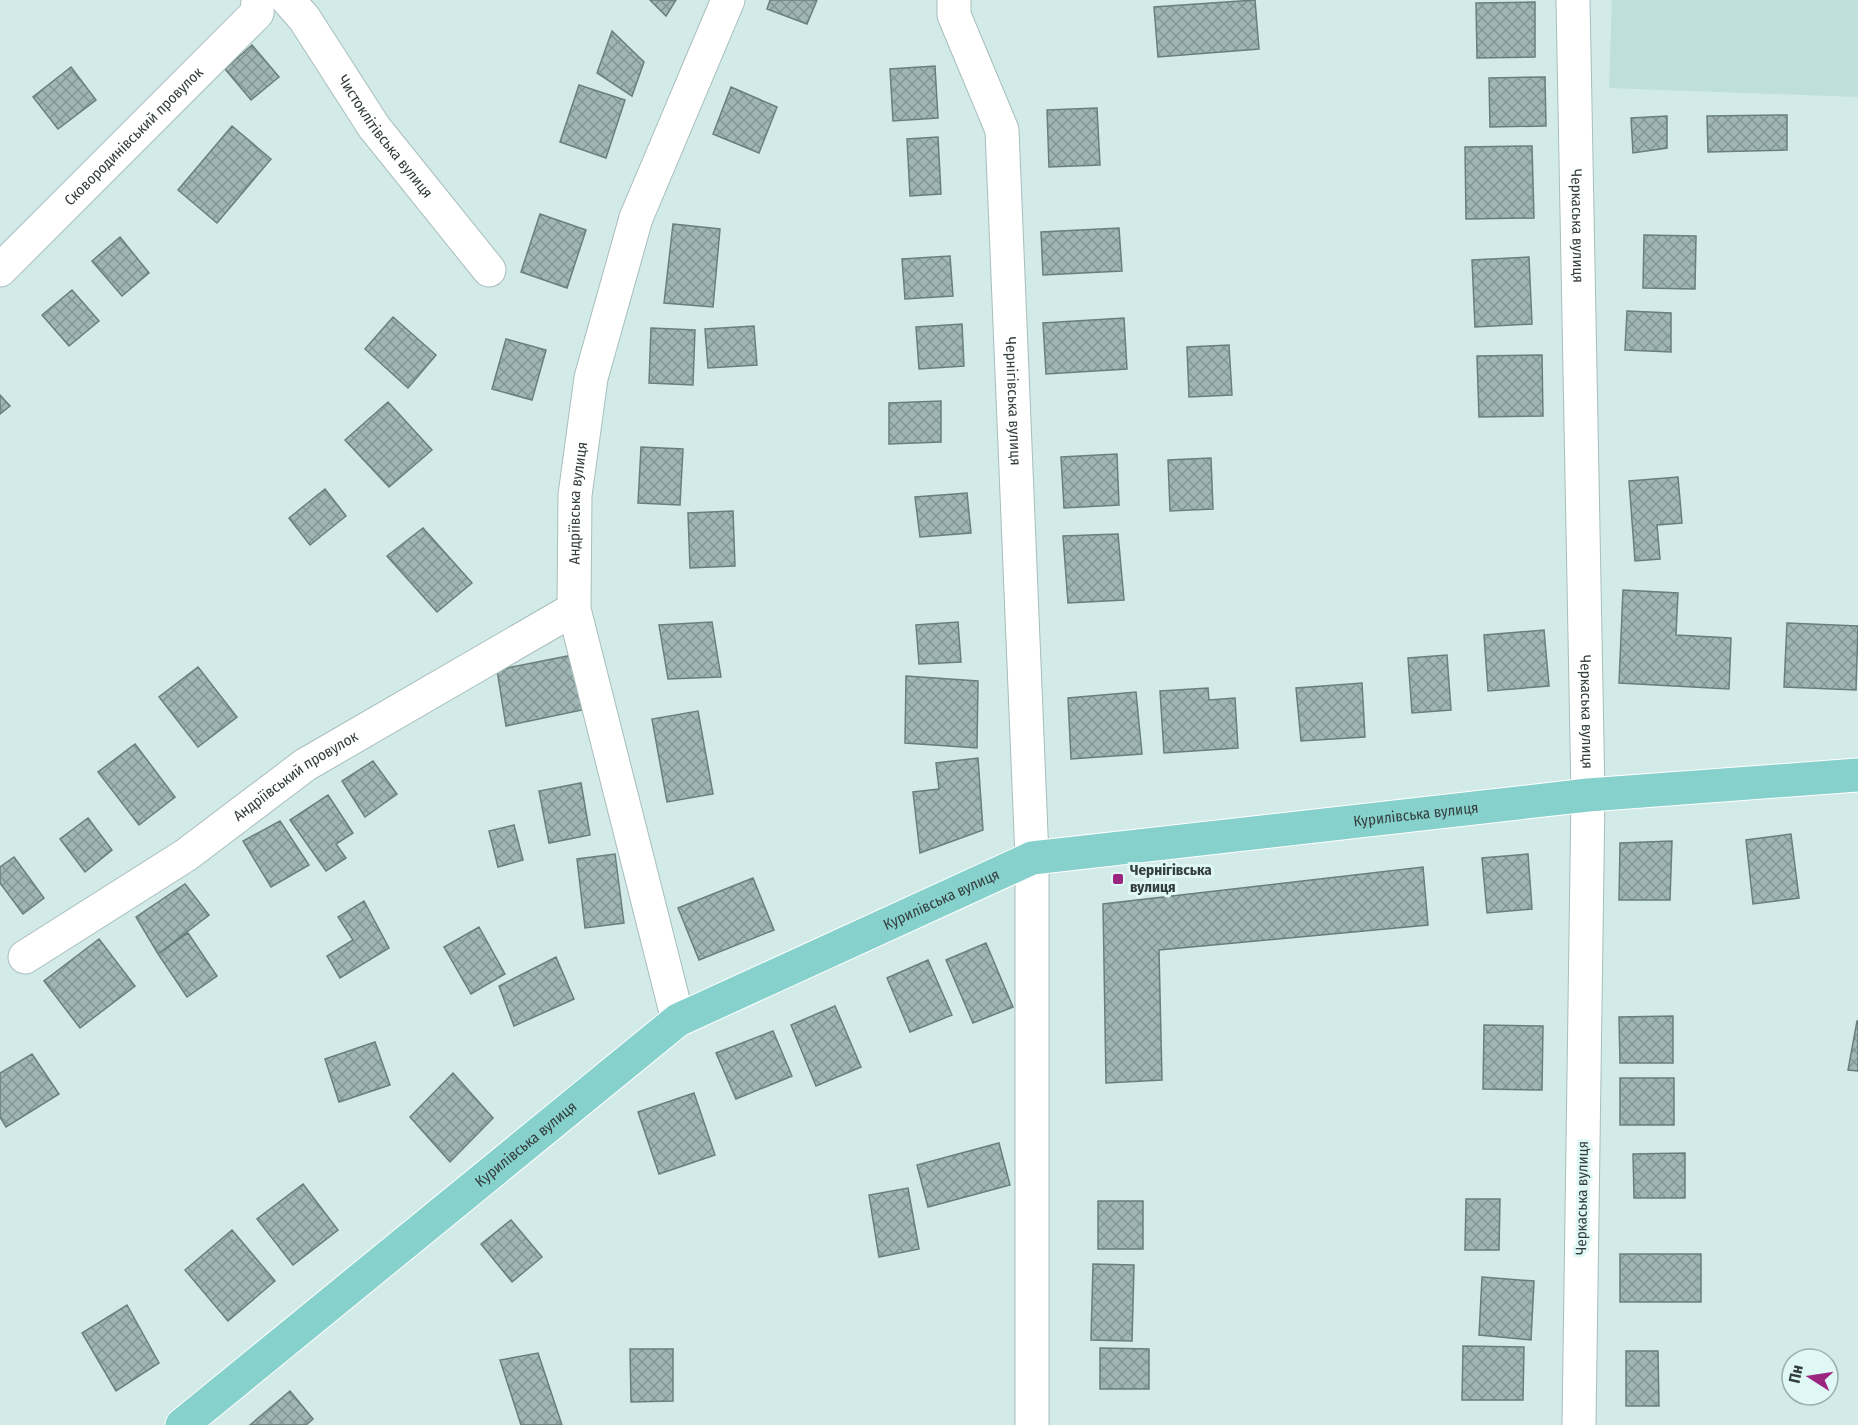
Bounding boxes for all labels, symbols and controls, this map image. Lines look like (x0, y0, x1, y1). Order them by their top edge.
street label: Сковородинівський провулок (61, 63, 207, 209)
street label: Чистоклітівська вулиця (334, 72, 437, 202)
street label: Черкаська вулиця (1567, 169, 1587, 283)
street label: Чернігівська вулиця (1002, 337, 1025, 466)
street label: Андріївська вулиця (565, 441, 591, 564)
street label: Черкаська вулиця (1576, 655, 1597, 769)
street label: Андріївський провулок (230, 727, 361, 825)
street label: Курилівська вулиця (1352, 798, 1479, 831)
place label: Чернігівська вулиця (1130, 861, 1212, 896)
street label: Курилівська вулиця (880, 865, 1002, 934)
marker: Чернігівська вулиця (1111, 872, 1125, 886)
street label: Курилівська вулиця (472, 1097, 580, 1191)
street label: Черкаська вулиця (1572, 1141, 1592, 1255)
north arrow (1780, 1347, 1840, 1407)
text: Пн (1785, 1363, 1807, 1385)

